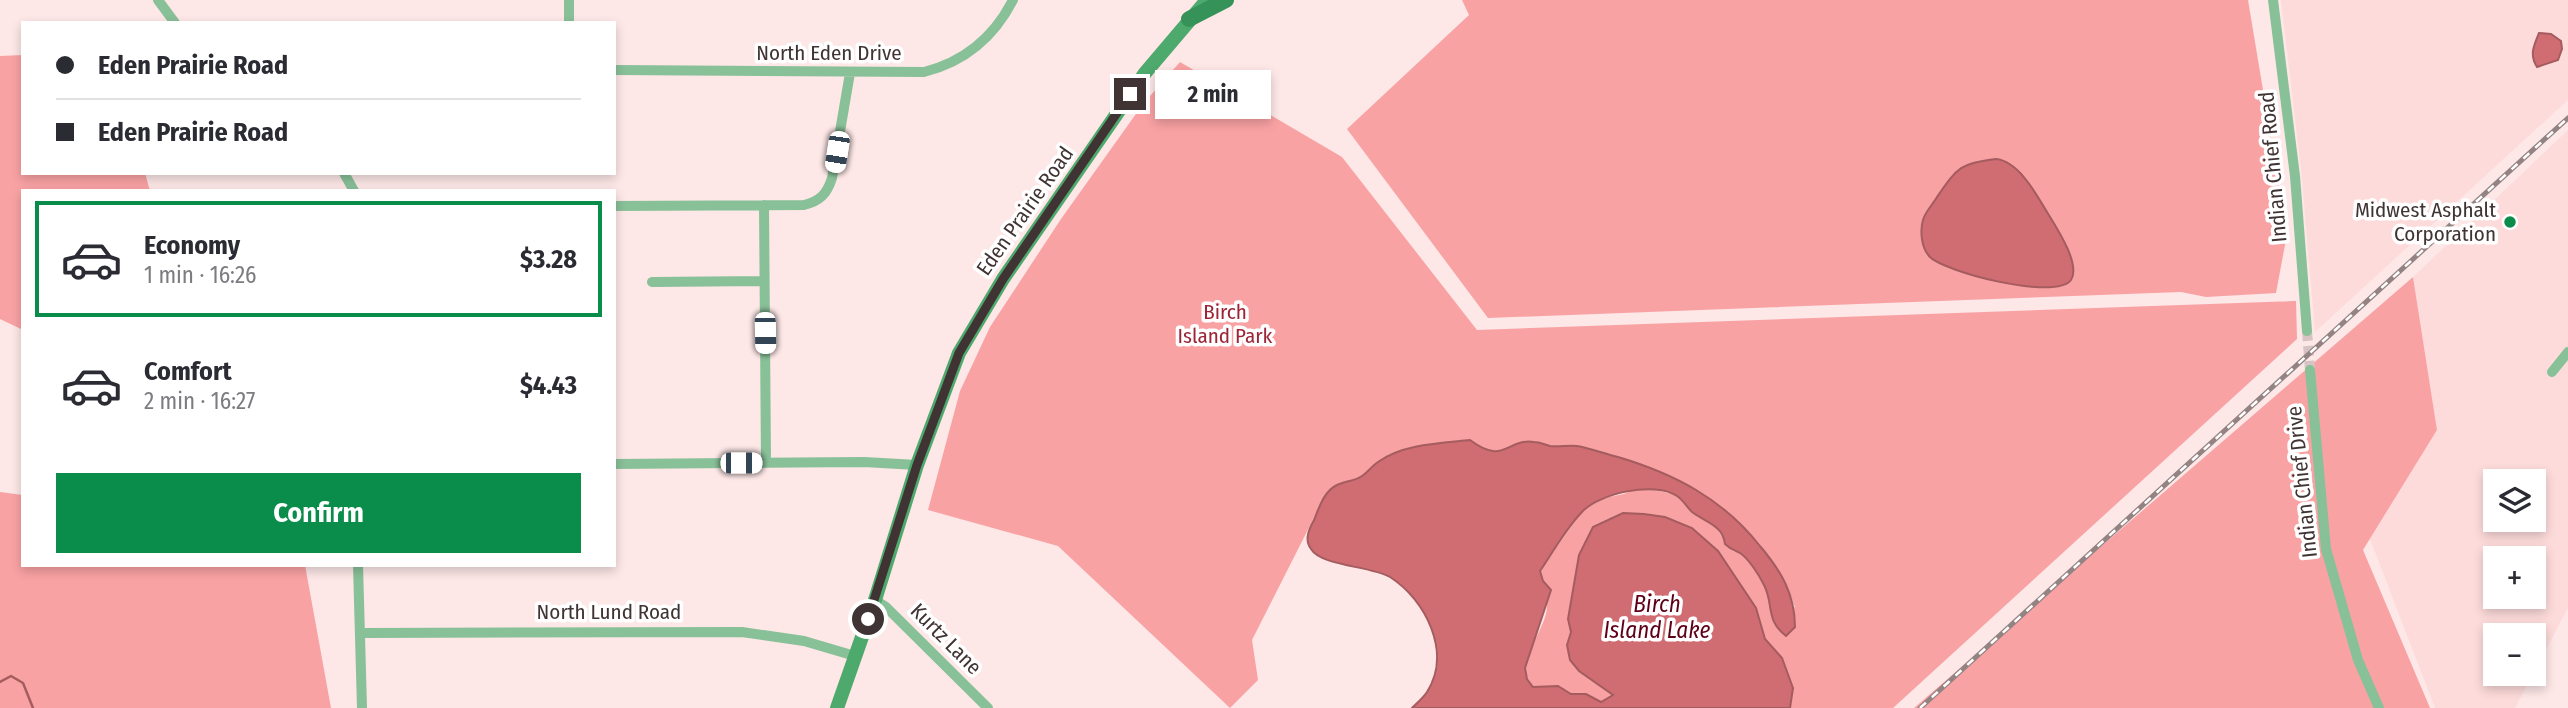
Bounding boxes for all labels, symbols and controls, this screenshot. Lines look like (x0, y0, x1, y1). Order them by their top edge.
street label: North Eden Drive (756, 40, 902, 66)
text: Eden Prairie Road (98, 50, 288, 81)
callout: 2 min (1154, 70, 1270, 119)
route end (1114, 78, 1146, 110)
text: 2 min (1188, 80, 1239, 108)
street label: Indian Chief Road (2253, 90, 2293, 244)
text: Eden Prairie Road (98, 117, 288, 148)
car (824, 130, 851, 174)
street label: Eden Prairie Road (971, 142, 1079, 280)
place label: Midwest Asphalt Corporation (2355, 197, 2496, 247)
marker: Midwest Asphalt Corporation (2502, 214, 2518, 230)
icon: car (60, 228, 123, 291)
text: Economy (144, 230, 240, 261)
text: $3.28 (520, 244, 577, 275)
text: 1 min · 16:26 (144, 261, 256, 289)
park label: Birch Island Park (1178, 299, 1273, 349)
car (755, 312, 776, 354)
icon: car (60, 354, 123, 417)
text: Comfort (144, 356, 232, 387)
text: $4.43 (520, 370, 577, 401)
text: 2 min · 16:27 (144, 387, 255, 415)
street label: Indian Chief Drive (2281, 405, 2323, 559)
car (721, 453, 763, 474)
map controls (2483, 469, 2546, 686)
button: layers (2483, 469, 2546, 532)
button: Confirm (56, 473, 581, 553)
button: + (2483, 546, 2546, 609)
water label: Birch Island Lake (1604, 590, 1711, 644)
street label: Kurtz Lane (905, 598, 987, 680)
street label: North Lund Road (537, 599, 681, 625)
route start (852, 603, 884, 635)
button: − (2483, 623, 2546, 686)

